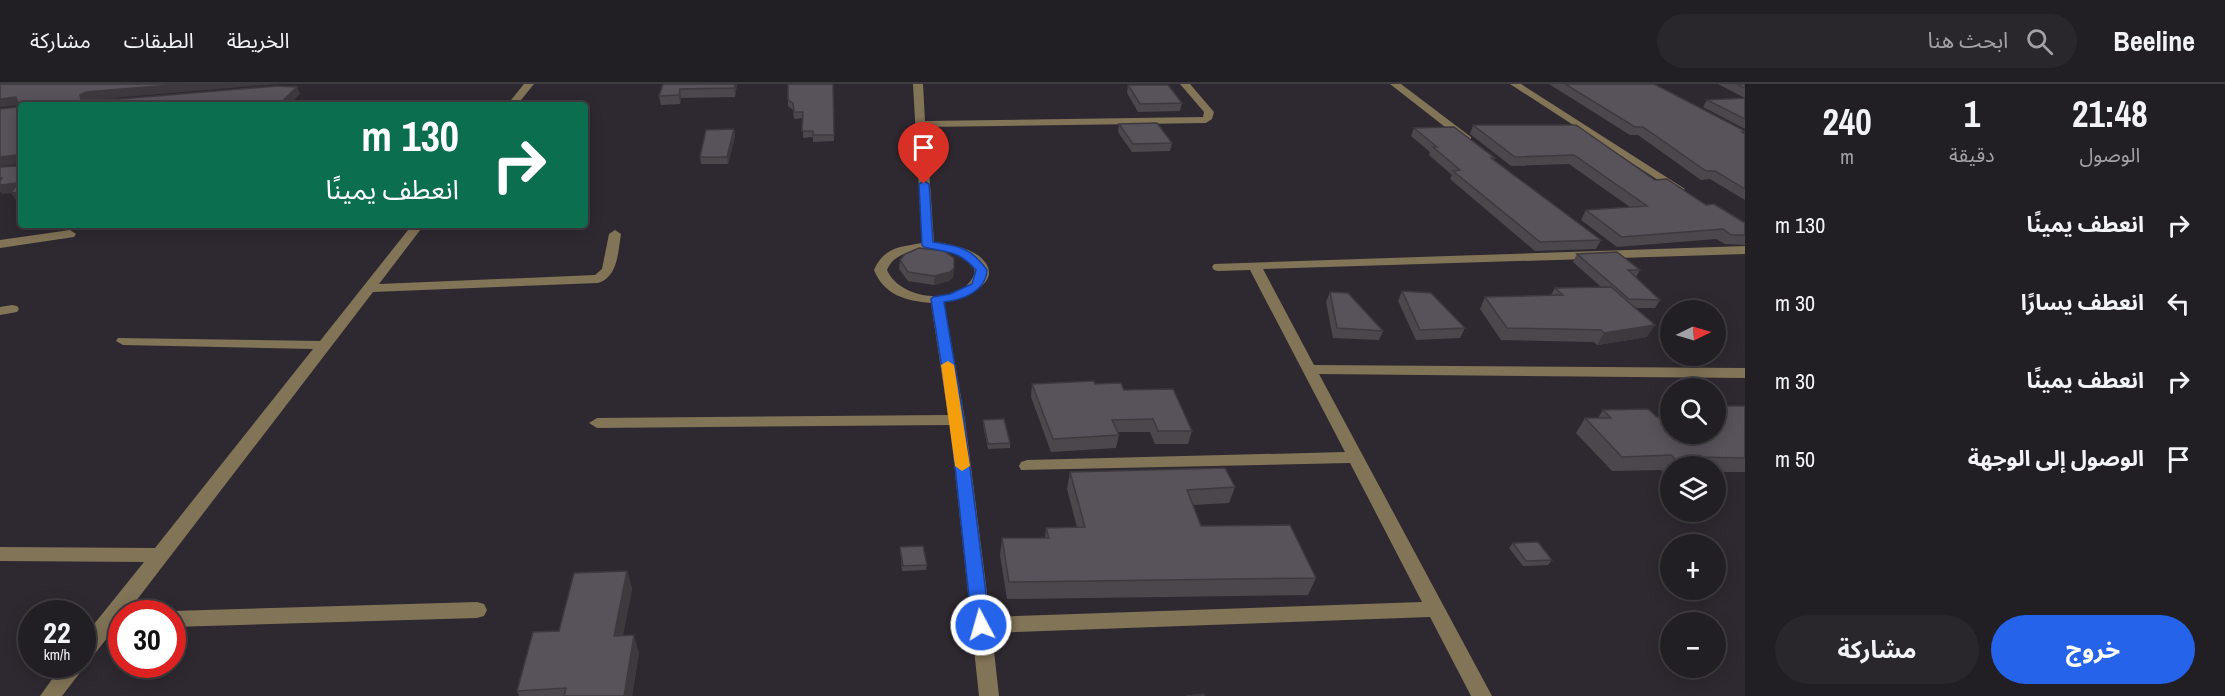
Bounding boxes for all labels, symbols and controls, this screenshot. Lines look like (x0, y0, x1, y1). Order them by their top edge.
search box (1657, 14, 2077, 68)
text: Beeline (2113, 22, 2195, 60)
text: ابحث هنا (1928, 25, 2008, 55)
icon: search (2023, 25, 2056, 58)
text: مشاركة (30, 26, 91, 55)
text: الطبقات (124, 26, 194, 55)
text: الخريطة (227, 26, 290, 55)
text: 1 (1964, 90, 1980, 138)
text: 21:48 (2072, 90, 2148, 138)
text: 240 (1822, 98, 1872, 146)
text: 130 m (361, 108, 459, 164)
pin (898, 122, 949, 184)
icon: right (480, 126, 558, 204)
icon: arrive (907, 131, 940, 164)
text: دقيقة (1949, 141, 1995, 168)
text: الوصول (2079, 141, 2140, 168)
text: m (1840, 143, 1854, 170)
text: انعطف يمينًا (325, 171, 459, 207)
text: انعطف يمينًا (2026, 209, 2144, 239)
icon: right (2162, 209, 2195, 242)
text: 130 m (1775, 210, 1825, 240)
text: انعطف يسارًا (2021, 287, 2144, 317)
icon: left (2162, 287, 2195, 320)
text: 30 m (1775, 288, 1815, 318)
north arrow (1660, 300, 1726, 366)
map controls (1660, 300, 1726, 678)
text: انعطف يمينًا (2026, 365, 2144, 395)
icon: right (2162, 365, 2195, 398)
text: 30 m (1775, 366, 1815, 396)
button: search (1660, 378, 1726, 444)
text: الوصول إلى الوجهة (1968, 443, 2144, 473)
icon: arrive (2162, 443, 2195, 476)
text: 50 m (1775, 444, 1815, 474)
button: layers (1660, 456, 1726, 522)
button: + (1660, 534, 1726, 600)
position arrow (949, 593, 1013, 657)
speed limit sign: 30 (108, 600, 186, 678)
text: 22 (43, 612, 71, 652)
button: − (1660, 612, 1726, 678)
button: مشاركة (1775, 615, 1979, 684)
button: خروج (1991, 615, 2195, 684)
text: km/h (44, 644, 70, 665)

